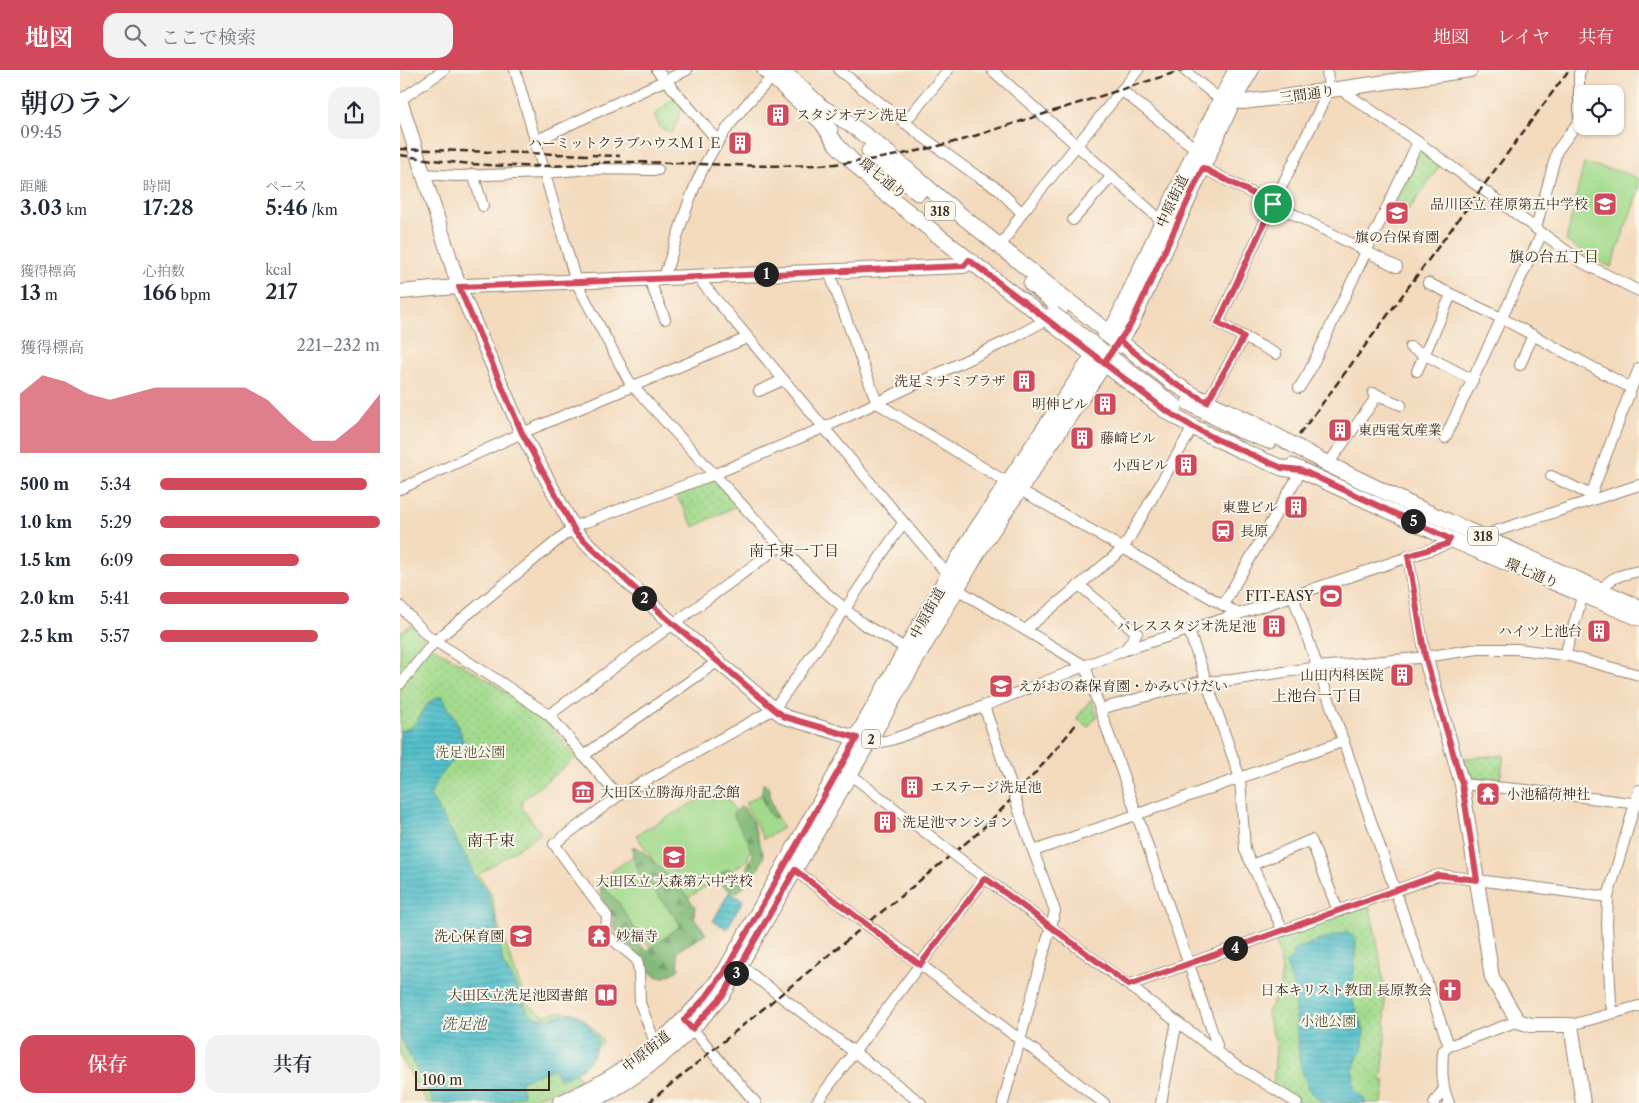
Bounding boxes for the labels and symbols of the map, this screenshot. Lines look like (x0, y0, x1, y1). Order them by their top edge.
street label: 三間通り (1278, 81, 1336, 107)
building icon: スタジオデン洗足 (765, 102, 791, 128)
place label: スタジオデン洗足 (796, 106, 908, 124)
building icon: ハーミットクラブハウスＭＩＥ (727, 130, 753, 156)
place label: ハーミットクラブハウスＭＩＥ (528, 134, 722, 152)
street label: 環七通り (856, 153, 910, 203)
street label: 中原街道 (1152, 172, 1192, 230)
pin (1252, 183, 1294, 225)
school or university icon: 品川区立 荏原第五中学校 (1592, 191, 1618, 217)
place label: 品川区立 荏原第五中学校 (1430, 195, 1588, 213)
school or university icon: 旗の台保育園 (1384, 200, 1410, 226)
road number: 318 (925, 202, 955, 220)
place label: 旗の台保育園 (1355, 228, 1439, 246)
district label: 旗の台五丁目 (1509, 247, 1599, 266)
pin: 1 (754, 262, 778, 286)
building icon: 洗足ミナミプラザ (1011, 368, 1037, 394)
place label: 洗足ミナミプラザ (894, 372, 1006, 390)
building icon: 明伸ビル (1092, 391, 1118, 417)
place label: 明伸ビル (1032, 395, 1088, 413)
building icon: 東西電気産業 (1327, 417, 1353, 443)
place label: 東西電気産業 (1358, 421, 1442, 439)
building icon: 藤崎ビル (1069, 425, 1095, 451)
place label: 藤崎ビル (1100, 429, 1156, 447)
building icon: 小西ビル (1173, 452, 1199, 478)
place label: 小西ビル (1112, 456, 1168, 474)
building icon: 東豊ビル (1283, 494, 1309, 520)
place label: 東豊ビル (1222, 498, 1278, 516)
pin: 5 (1400, 508, 1426, 534)
station icon: 長原 (1210, 518, 1236, 544)
place label: 長原 (1240, 522, 1268, 540)
road number: 318 (1468, 526, 1498, 546)
district label: 南千束一丁目 (749, 541, 839, 560)
street label: 環七通り (1503, 554, 1561, 592)
sports icon: FIT-EASY (1318, 583, 1344, 609)
street label: 中原街道 (906, 584, 948, 642)
pin: 2 (632, 586, 656, 610)
place label: FIT-EASY (1246, 587, 1315, 605)
building icon: パレススタジオ洗足池 (1261, 613, 1287, 639)
place label: パレススタジオ洗足池 (1116, 617, 1256, 635)
building icon: ハイツ上池台 (1586, 618, 1612, 644)
place label: ハイツ上池台 (1498, 622, 1582, 640)
building icon: 山田内科医院 (1389, 662, 1415, 688)
place label: 山田内科医院 (1300, 666, 1384, 684)
school or university icon: えがおの森保育園・かみいけだい (988, 673, 1014, 699)
place label: えがおの森保育園・かみいけだい (1018, 677, 1228, 695)
district label: 上池台一丁目 (1272, 686, 1362, 705)
road number: 2 (862, 730, 880, 749)
park label: 洗足池公園 (435, 743, 505, 761)
building icon: エステージ洗足池 (899, 774, 925, 800)
place label: エステージ洗足池 (930, 778, 1041, 796)
museum icon: 大田区立勝海舟記念館 (570, 779, 596, 805)
temple icon: 小池稲荷神社 (1475, 781, 1501, 807)
place label: 大田区立勝海舟記念館 (600, 783, 740, 801)
place label: 小池稲荷神社 (1506, 785, 1590, 803)
building icon: 洗足池マンション (872, 809, 898, 835)
place label: 洗足池マンション (902, 813, 1013, 831)
district label: 南千束 (467, 830, 515, 850)
school or university icon: 大田区立 大森第六中学校 (661, 844, 687, 870)
place label: 大田区立 大森第六中学校 (595, 872, 753, 890)
school or university icon: 洗心保育園 (508, 923, 534, 949)
temple icon: 妙福寺 (586, 923, 612, 949)
place label: 洗心保育園 (434, 927, 504, 945)
place label: 妙福寺 (616, 927, 658, 945)
pin: 4 (1222, 936, 1248, 960)
pin: 3 (724, 960, 748, 986)
church icon: 日本キリスト教団 長原教会 (1437, 977, 1463, 1003)
place label: 日本キリスト教団 長原教会 (1261, 981, 1432, 999)
library icon: 大田区立洗足池図書館 (593, 982, 619, 1008)
place label: 大田区立洗足池図書館 (448, 986, 588, 1004)
park label: 小池公園 (1300, 1012, 1356, 1030)
water label: 洗足池 (441, 1014, 488, 1033)
street label: 中原街道 (618, 1027, 674, 1075)
scale bar (415, 1068, 550, 1091)

